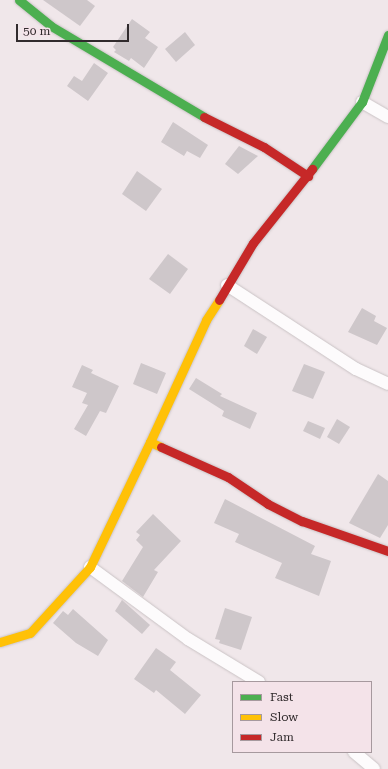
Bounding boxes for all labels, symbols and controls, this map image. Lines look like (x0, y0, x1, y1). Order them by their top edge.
scale bar (18, 16, 131, 42)
text: 50 m (23, 24, 50, 38)
legend (232, 681, 372, 753)
text: Fast (270, 690, 293, 704)
text: Slow (270, 710, 298, 724)
text: Jam (270, 730, 294, 744)

